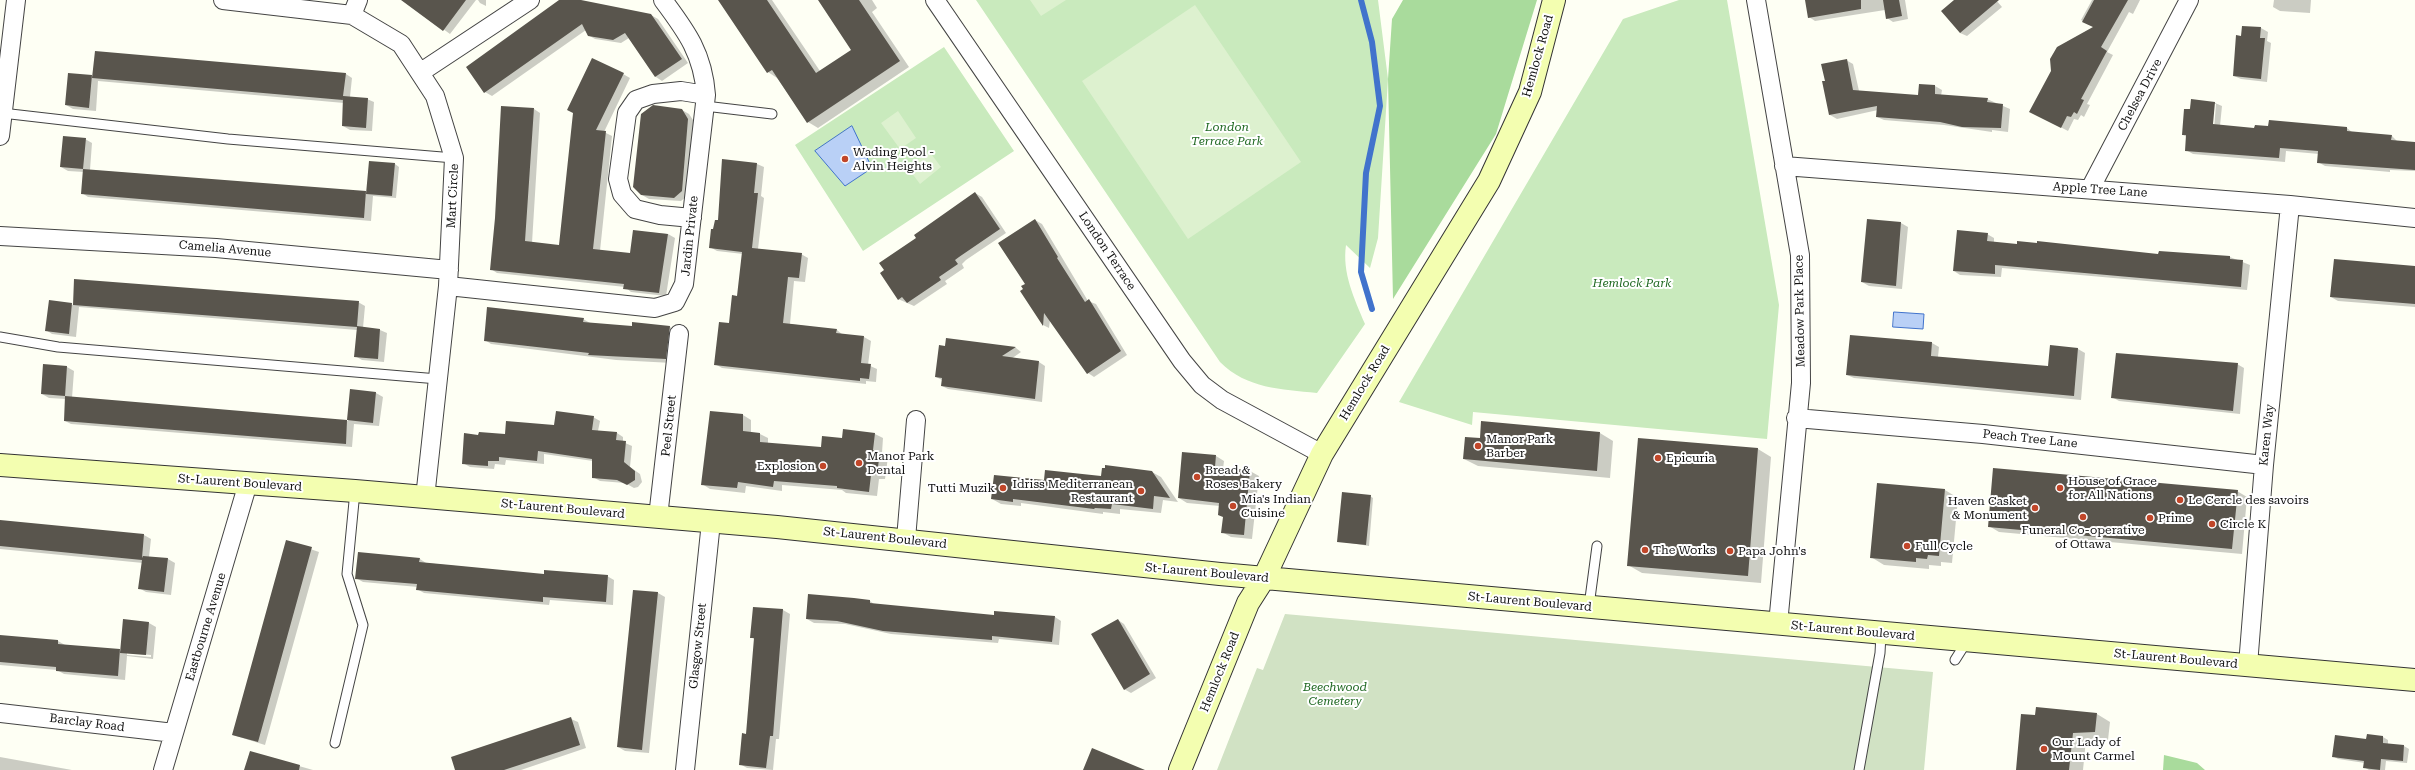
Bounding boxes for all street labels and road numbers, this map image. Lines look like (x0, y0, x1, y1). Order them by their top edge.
street label: Hemlock Road (1519, 13, 1557, 99)
street label: Chelsea Drive (2115, 56, 2165, 134)
street label: Mart Circle (444, 163, 462, 229)
street label: Apple Tree Lane (2052, 180, 2148, 200)
street label: Jardin Private (679, 195, 701, 277)
street label: London Terrace (1075, 209, 1139, 293)
street label: Camelia Avenue (178, 238, 272, 260)
street label: Meadow Park Place (1792, 255, 1808, 367)
street label: Hemlock Road (1337, 343, 1393, 423)
street label: Peel Street (659, 395, 679, 457)
street label: Karen Way (2257, 403, 2277, 467)
street label: Peach Tree Lane (1982, 427, 2078, 451)
street label: St-Laurent Boulevard (178, 471, 302, 495)
street label: St-Laurent Boulevard (501, 496, 625, 522)
street label: St-Laurent Boulevard (823, 524, 947, 552)
street label: St-Laurent Boulevard (1145, 560, 1269, 586)
street label: Eastbourne Avenue (183, 571, 229, 683)
street label: St-Laurent Boulevard (1468, 589, 1592, 615)
street label: Glasgow Street (686, 602, 710, 690)
street label: St-Laurent Boulevard (1791, 618, 1915, 644)
street label: Hemlock Road (1197, 630, 1243, 714)
street label: St-Laurent Boulevard (2114, 646, 2238, 672)
street label: Barclay Road (49, 711, 125, 735)

